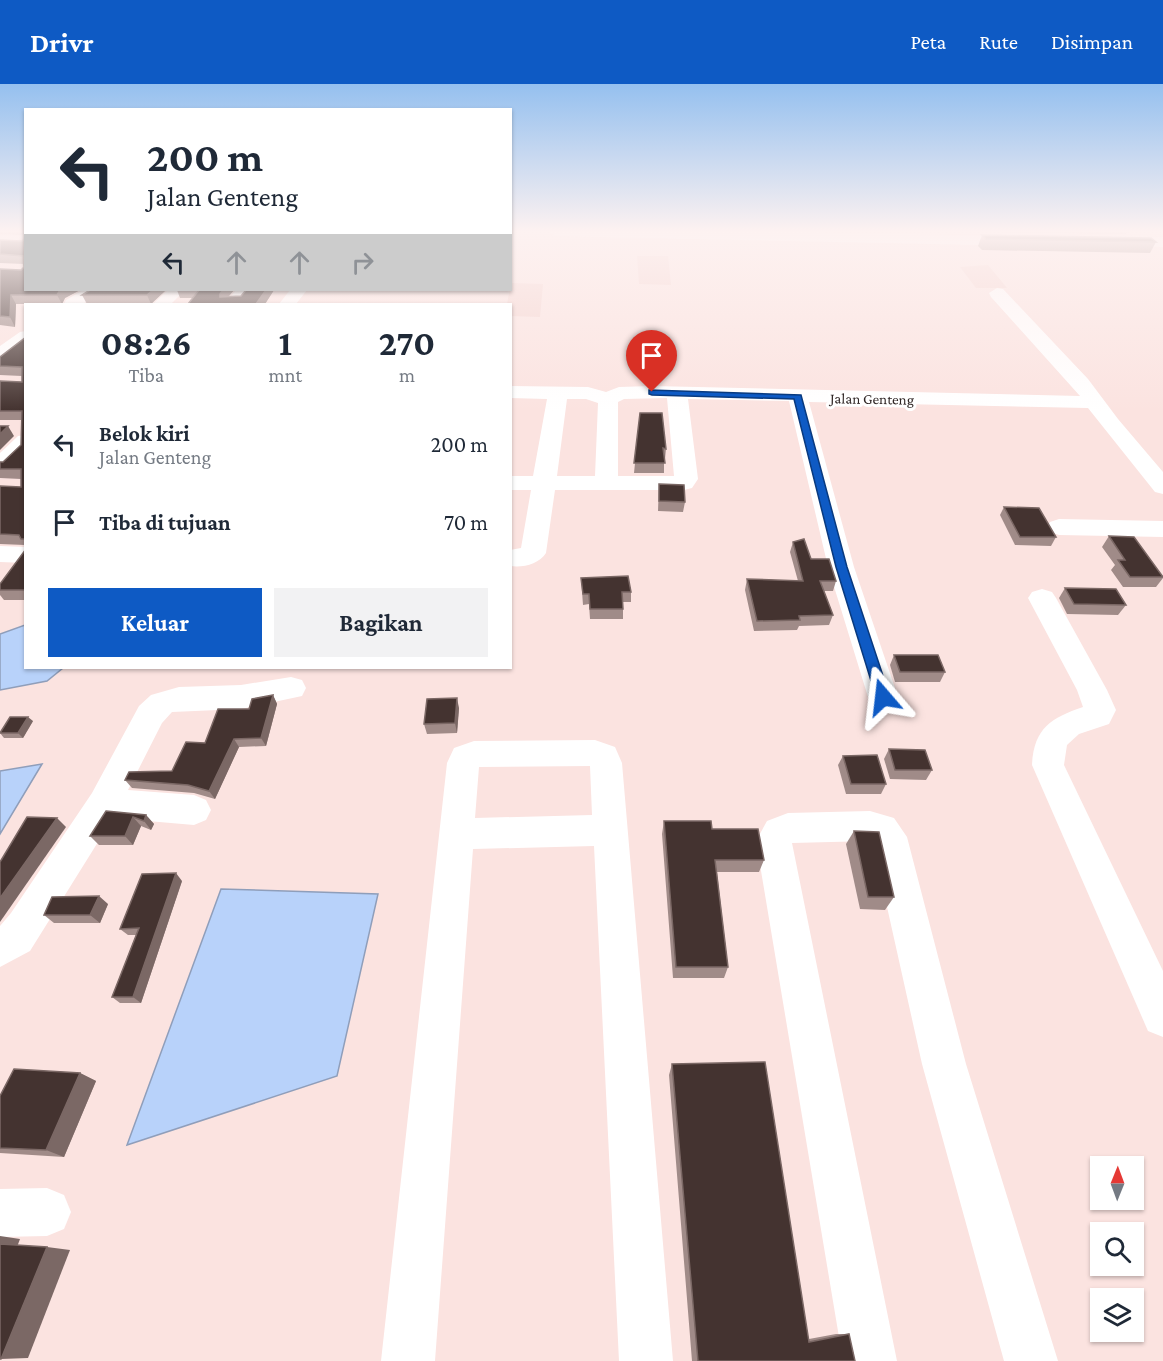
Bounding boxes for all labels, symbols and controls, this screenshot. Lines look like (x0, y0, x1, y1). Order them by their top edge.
text: Drivr (30, 27, 94, 58)
text: Peta (910, 30, 946, 54)
text: Rute (979, 30, 1018, 54)
text: Disimpan (1051, 30, 1133, 54)
icon: left (48, 132, 126, 210)
text: 200 m (147, 133, 263, 180)
text: Jalan Genteng (147, 182, 298, 212)
icon: left (157, 246, 190, 279)
icon: ahead (220, 246, 253, 279)
icon: ahead (283, 246, 316, 279)
icon: right (346, 246, 379, 279)
text: 08:26 (101, 323, 192, 363)
text: 1 (279, 323, 292, 363)
text: 270 (379, 323, 435, 363)
pin (626, 330, 677, 392)
icon: arrive (635, 339, 668, 372)
text: Tiba (128, 364, 164, 386)
text: mnt (269, 364, 302, 386)
text: m (399, 364, 415, 386)
street label: Jalan Genteng (828, 390, 914, 409)
text: Belok kiri (99, 421, 190, 446)
icon: left (48, 428, 81, 461)
text: 200 m (431, 432, 488, 457)
text: Jalan Genteng (99, 446, 211, 468)
icon: arrive (48, 506, 81, 539)
text: Tiba di tujuan (99, 510, 231, 535)
text: 70 m (444, 510, 488, 535)
button: Keluar (48, 588, 262, 657)
button: Bagikan (274, 588, 488, 657)
position arrow (851, 665, 915, 729)
north arrow (1090, 1156, 1144, 1210)
map controls (1090, 1156, 1144, 1342)
button: search (1090, 1222, 1144, 1276)
button: layers (1090, 1288, 1144, 1342)

